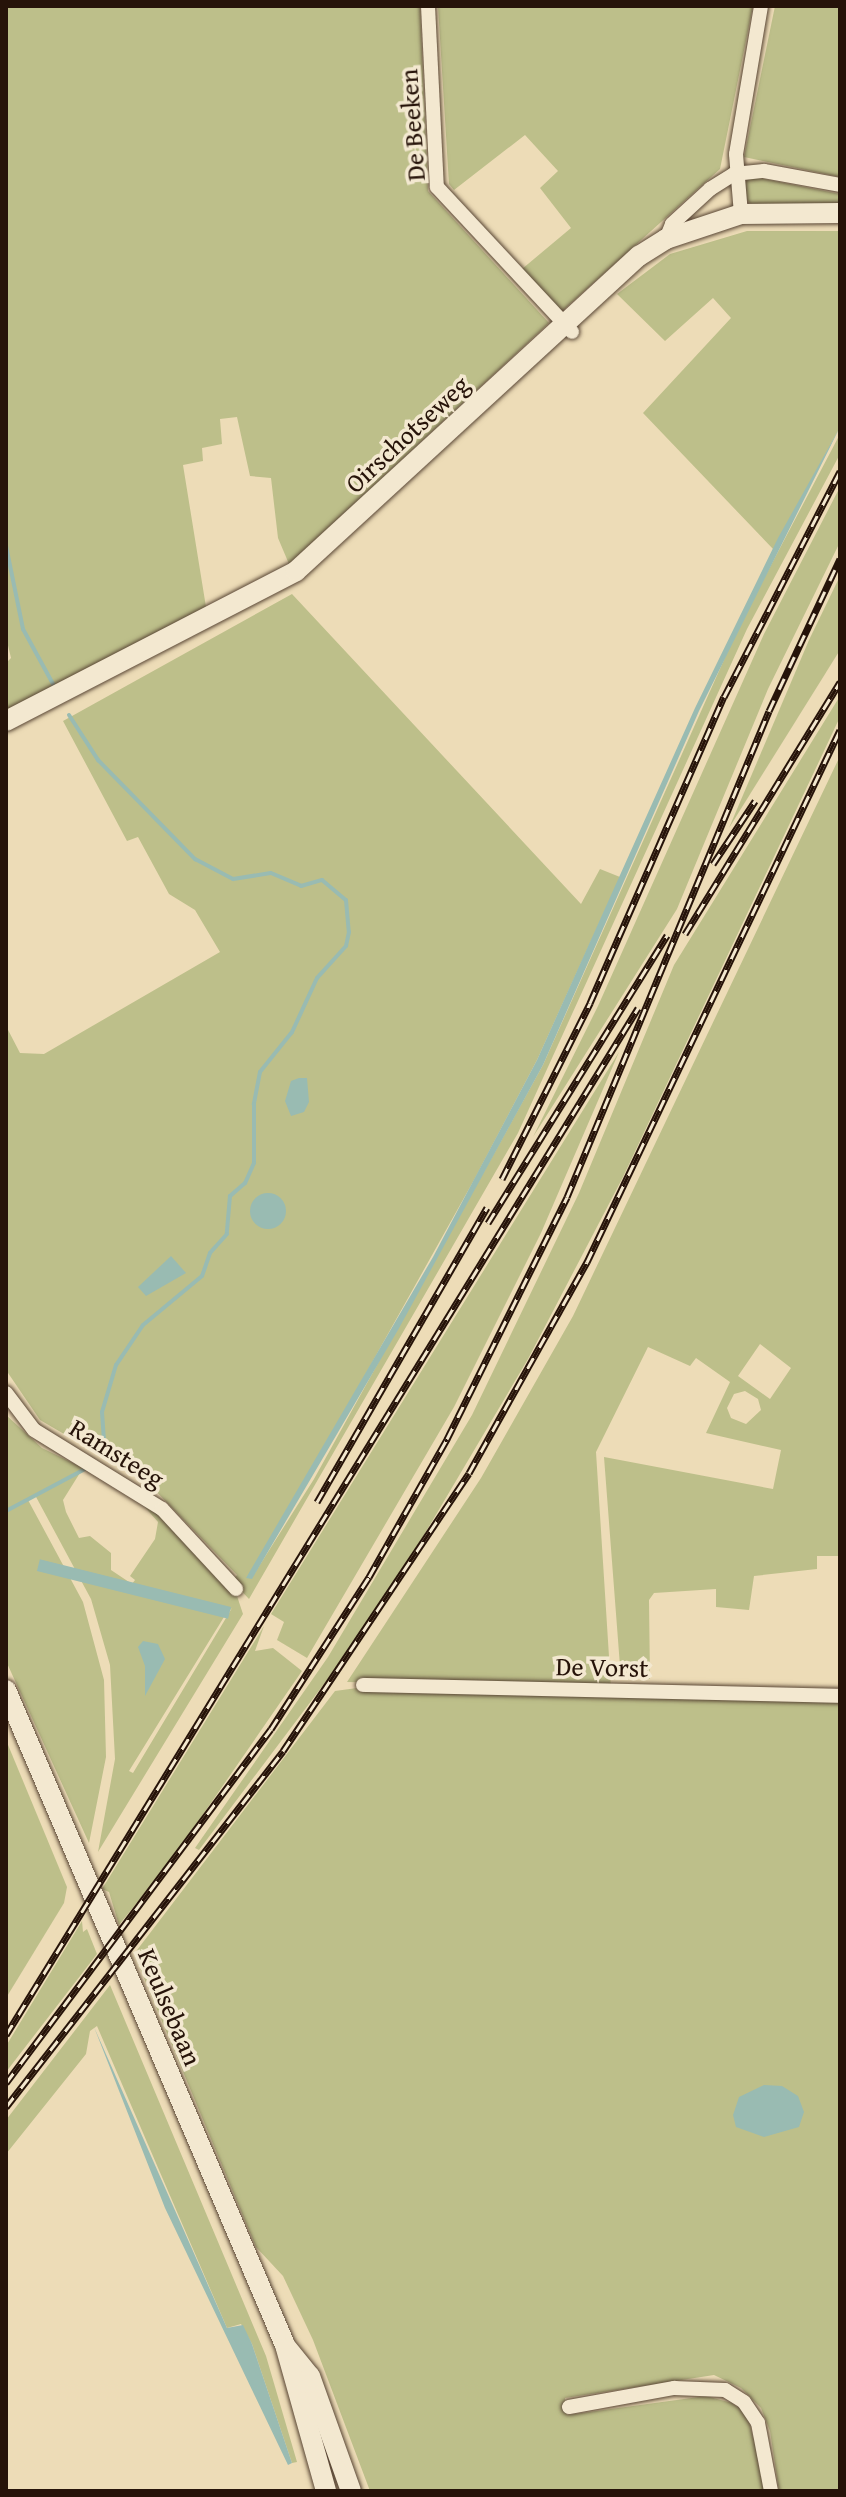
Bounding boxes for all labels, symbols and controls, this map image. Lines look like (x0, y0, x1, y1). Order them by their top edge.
street label: De Beeken (393, 68, 431, 182)
street label: Oirschotseweg (339, 369, 475, 499)
street label: Ramsteeg (64, 1412, 170, 1494)
street label: De Vorst (555, 1651, 649, 1683)
street label: Keulsebaan (131, 1944, 209, 2070)

